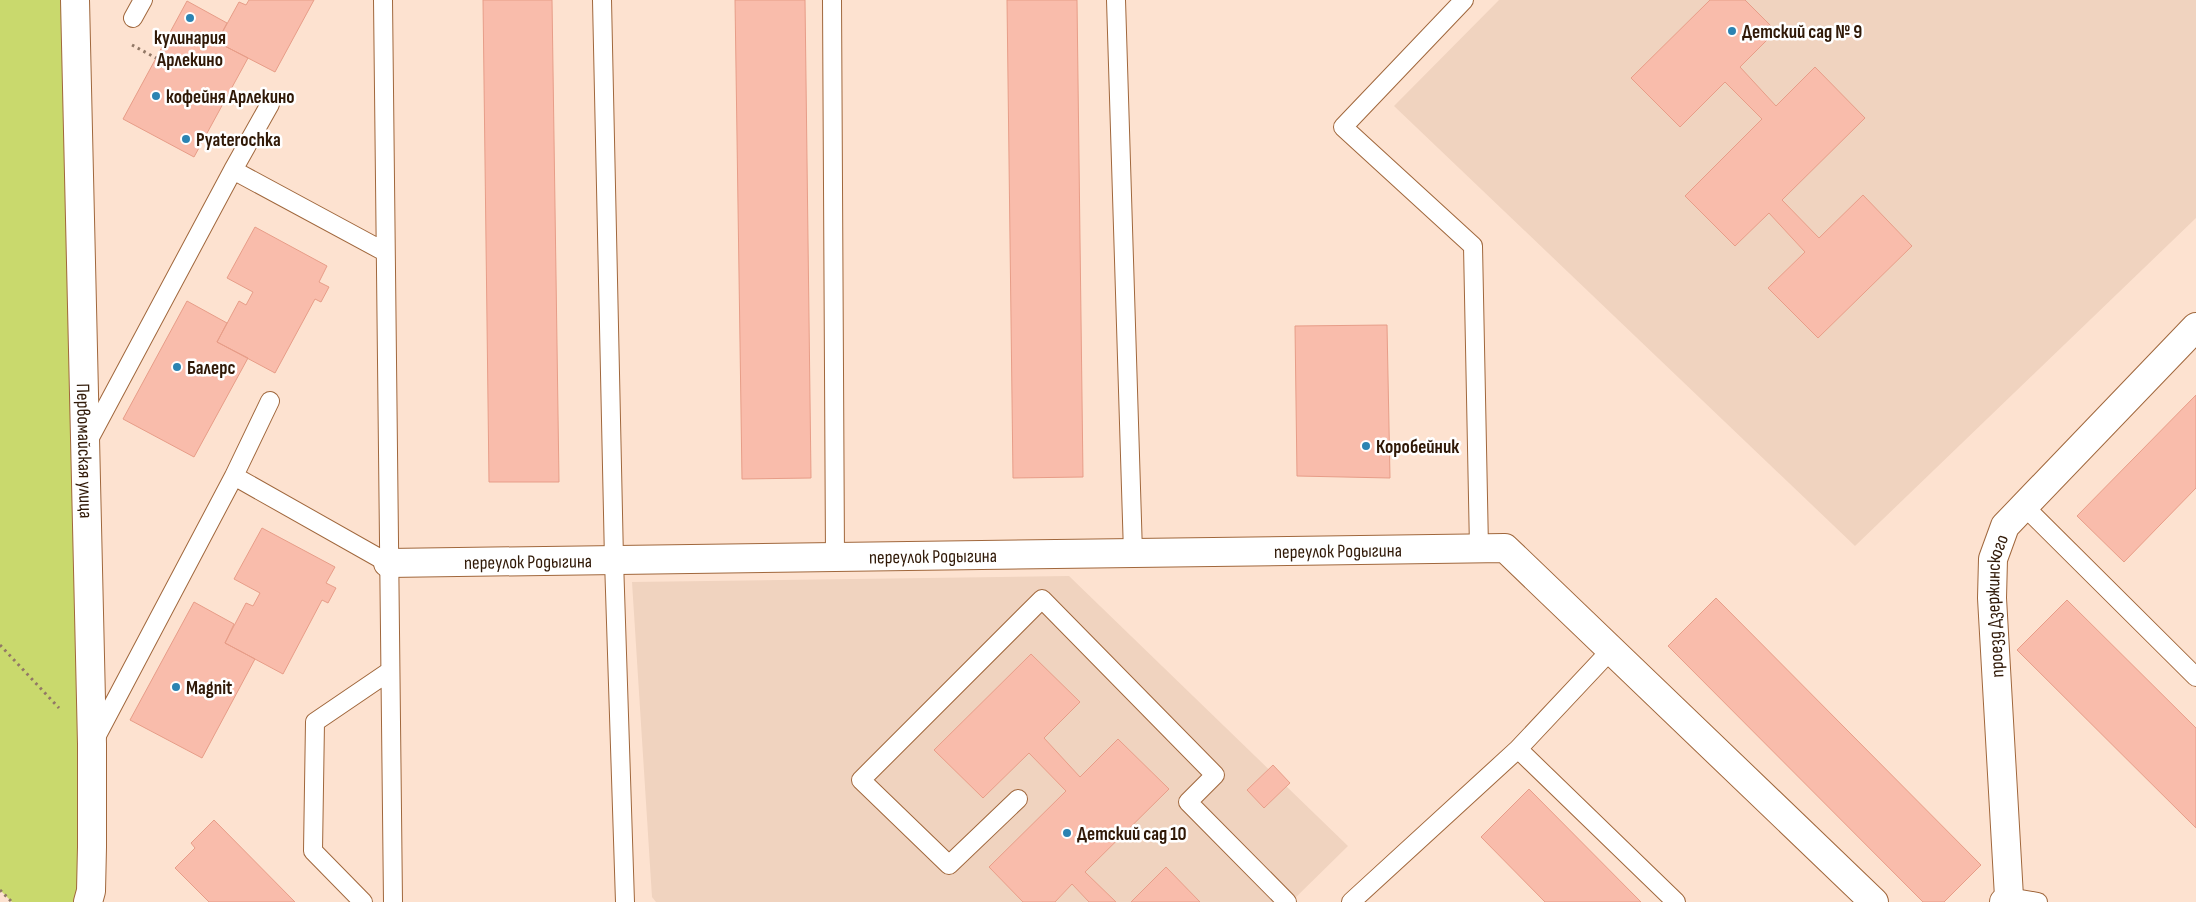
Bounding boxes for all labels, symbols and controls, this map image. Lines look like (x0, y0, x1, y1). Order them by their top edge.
marker: кулинария Арлекино (184, 12, 196, 24)
place label: Детский сад № 9 (1742, 21, 1862, 44)
marker: Детский сад № 9 (1726, 25, 1738, 37)
place label: кулинария Арлекино (154, 27, 226, 72)
place label: кофейня Арлекино (166, 86, 295, 109)
marker: кофейня Арлекино (150, 90, 162, 102)
place label: Pyaterochka (196, 129, 281, 152)
marker: Pyaterochka (180, 133, 192, 145)
place label: Балерс (187, 357, 235, 380)
marker: Балерс (171, 361, 183, 373)
street label: Первомайская улица (71, 383, 97, 519)
place label: Коробейник (1376, 436, 1459, 459)
marker: Коробейник (1360, 440, 1372, 452)
street label: проезд Дзержинского (1982, 532, 2014, 678)
street label: переулок Родыгина (1274, 539, 1402, 564)
street label: переулок Родыгина (869, 545, 997, 570)
street label: переулок Родыгина (464, 550, 592, 575)
place label: Magnit (186, 677, 232, 700)
marker: Magnit (170, 681, 182, 693)
place label: Детский сад 10 (1077, 823, 1187, 846)
marker: Детский сад 10 (1061, 827, 1073, 839)

